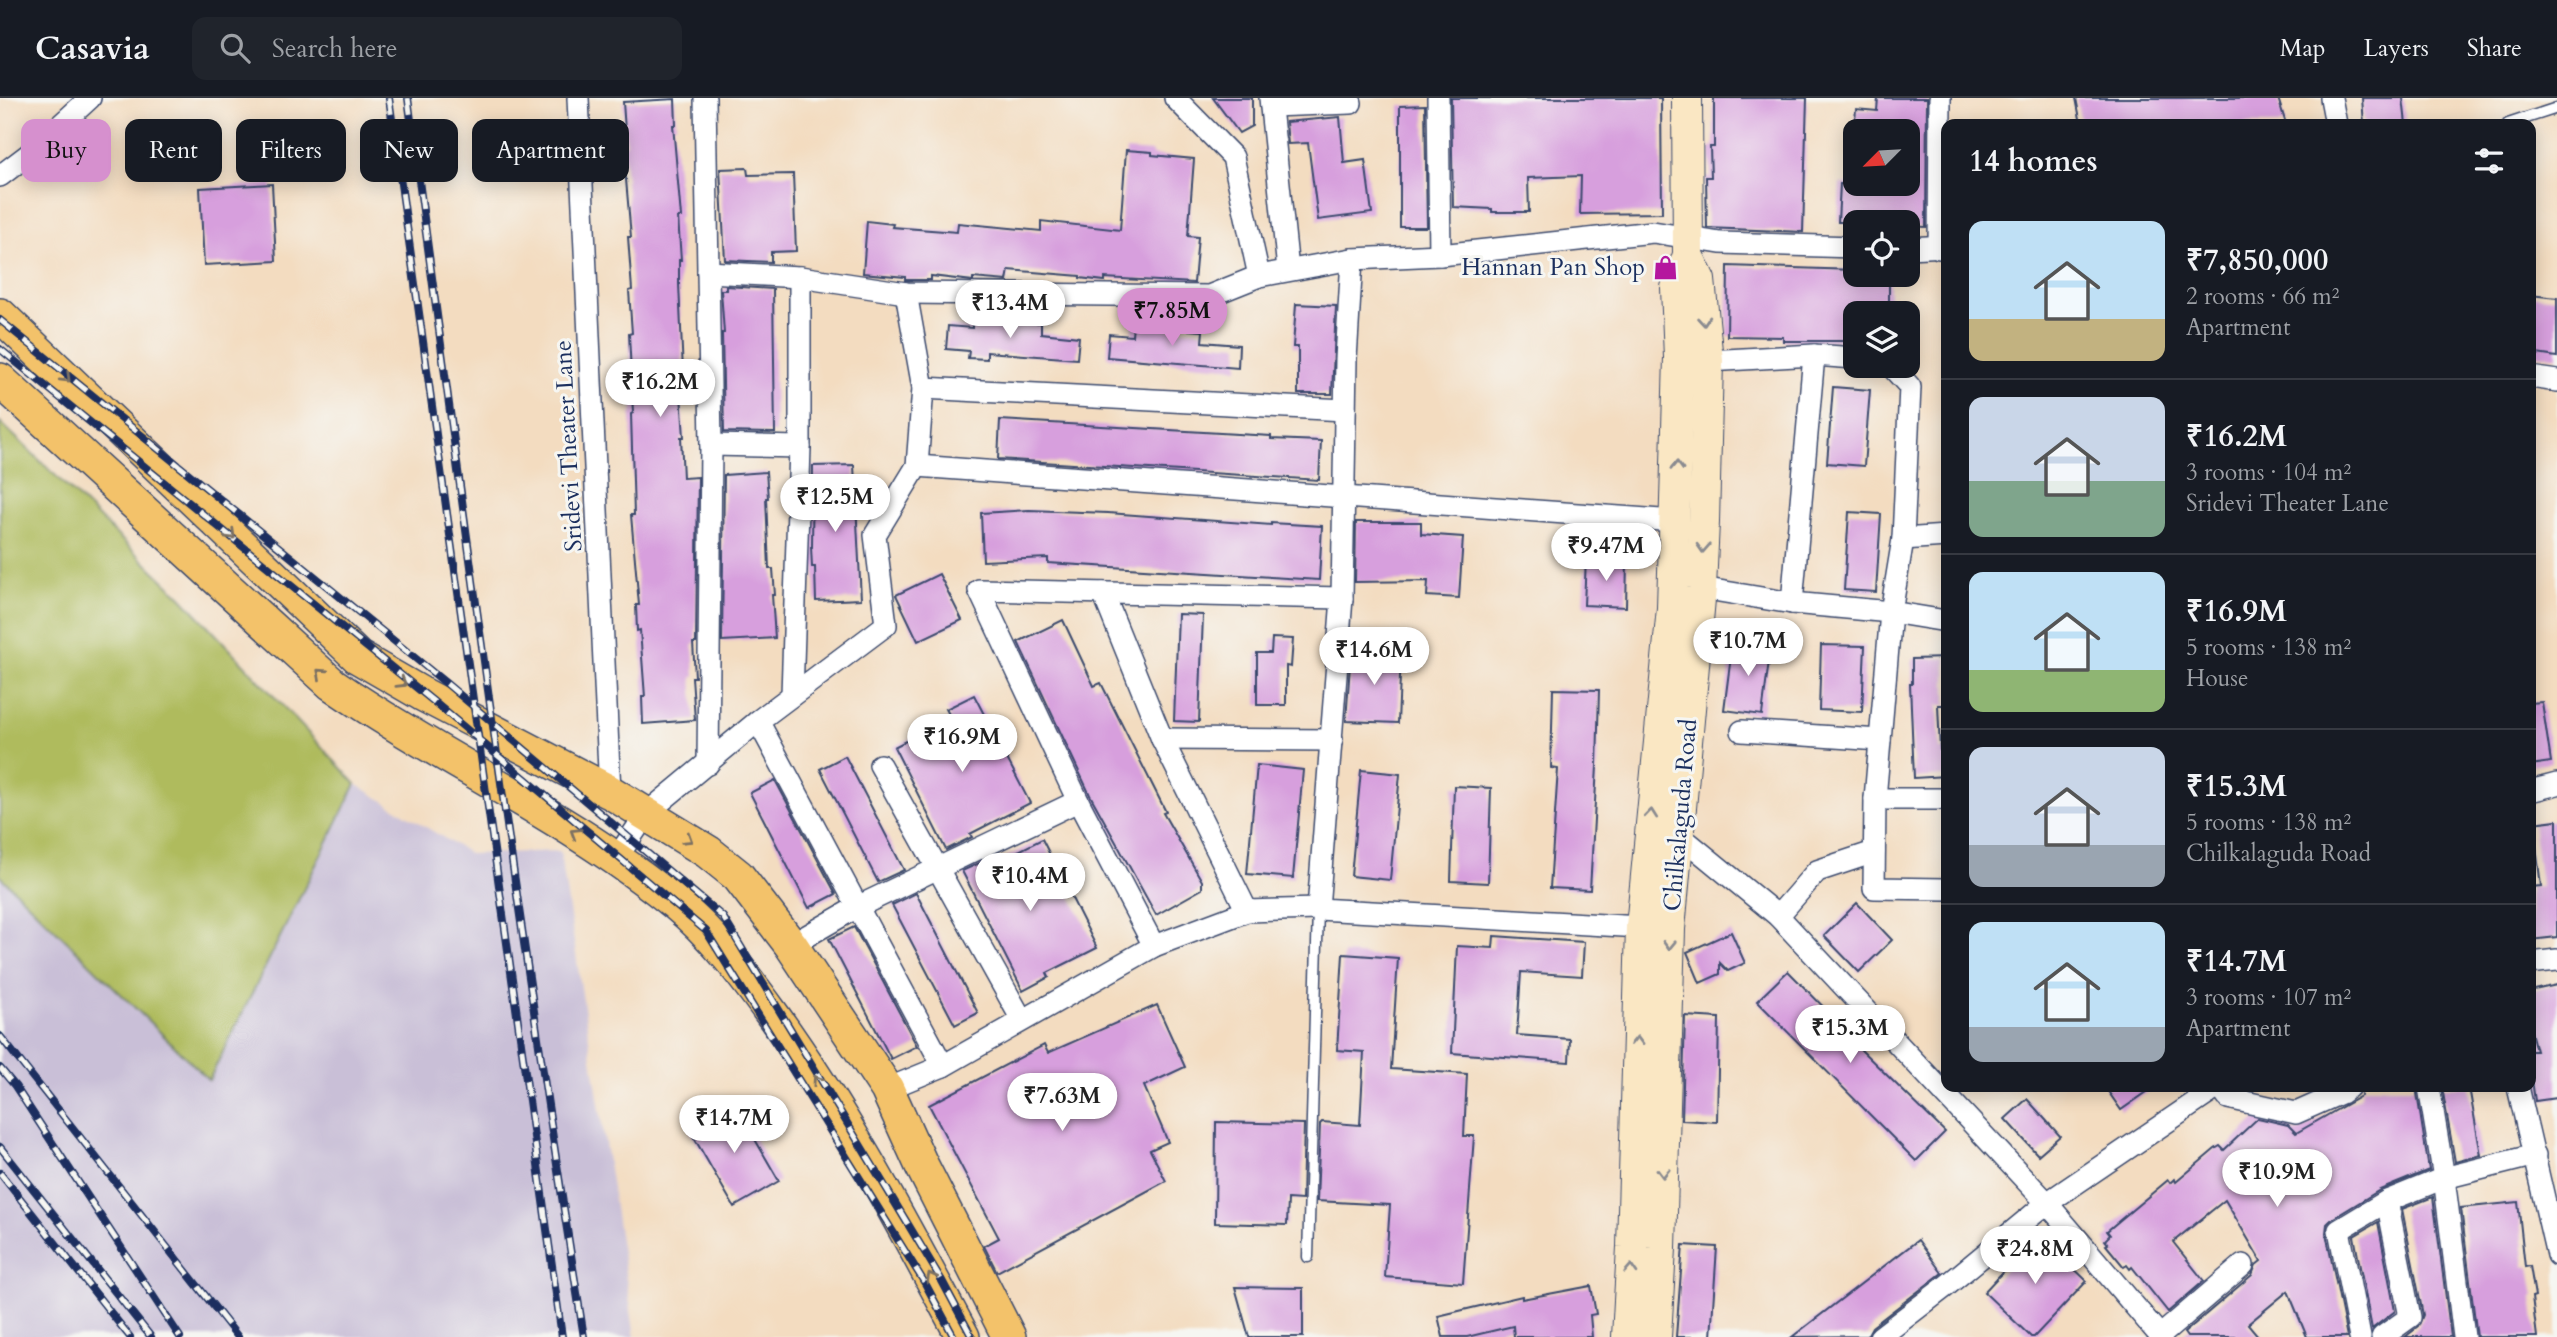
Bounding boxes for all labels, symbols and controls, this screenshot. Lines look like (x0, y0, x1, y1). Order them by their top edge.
search box (192, 17, 682, 80)
text: Casavia (35, 26, 150, 71)
icon: search (216, 29, 254, 67)
text: Search here (272, 31, 398, 66)
text: Map (2280, 32, 2326, 65)
text: Layers (2364, 32, 2429, 65)
text: Share (2467, 32, 2522, 65)
chip: Buy (21, 119, 111, 182)
chip: Rent (125, 119, 222, 182)
chip: Filters (236, 119, 346, 182)
chip: New (360, 119, 458, 182)
chip: Apartment (472, 119, 629, 182)
north arrow (1843, 119, 1920, 196)
map controls (1843, 119, 1920, 378)
text: 14 homes (1969, 141, 2098, 182)
icon: filters (2470, 142, 2508, 180)
button: locate (1843, 210, 1920, 287)
text: ₹7,850,000 (2186, 240, 2328, 281)
icon: home (2025, 249, 2109, 333)
place label: Hannan Pan Shop (1461, 251, 1645, 284)
shop icon: Hannan Pan Shop (1651, 253, 1679, 281)
pin: ₹13.4M (953, 280, 1067, 340)
text: 2 rooms · 66 m² (2186, 281, 2339, 312)
text: ₹13.4M (971, 287, 1049, 318)
pin: ₹7.85M (1115, 288, 1229, 348)
text: ₹7.85M (1133, 295, 1211, 326)
button: layers (1843, 301, 1920, 378)
text: Apartment (2186, 312, 2290, 343)
one-way arrow (1696, 316, 1711, 327)
street label: Sridevi Theater Lane (546, 339, 591, 553)
pin: ₹16.2M (603, 360, 717, 419)
text: ₹16.2M (621, 366, 699, 397)
one-way arrow (58, 370, 71, 383)
text: ₹16.2M (2186, 416, 2287, 457)
icon: home (2025, 425, 2109, 509)
text: 3 rooms · 104 m² (2186, 457, 2351, 488)
one-way arrow (1669, 460, 1684, 471)
pin: ₹12.5M (778, 474, 892, 534)
text: ₹12.5M (796, 481, 874, 512)
text: Sridevi Theater Lane (2186, 488, 2389, 519)
pin: ₹9.47M (1549, 524, 1663, 583)
one-way arrow (223, 527, 236, 540)
text: ₹9.47M (1567, 530, 1645, 561)
one-way arrow (1696, 543, 1711, 554)
text: ₹16.9M (2186, 591, 2287, 632)
icon: home (2025, 600, 2109, 684)
pin: ₹10.7M (1691, 618, 1805, 678)
text: ₹10.7M (1709, 625, 1787, 656)
pin: ₹14.6M (1317, 628, 1431, 687)
text: 5 rooms · 138 m² (2186, 632, 2351, 663)
text: ₹14.6M (1335, 634, 1413, 665)
text: House (2186, 663, 2248, 694)
one-way arrow (316, 669, 329, 681)
one-way arrow (395, 675, 408, 688)
pin: ₹16.9M (905, 714, 1019, 774)
street label: Chilkalaguda Road (1656, 717, 1705, 913)
text: ₹16.9M (923, 721, 1001, 752)
text: ₹15.3M (2186, 766, 2287, 807)
icon: home (2025, 775, 2109, 859)
text: 5 rooms · 138 m² (2186, 807, 2351, 838)
one-way arrow (1643, 809, 1658, 820)
one-way arrow (570, 828, 583, 841)
one-way arrow (680, 830, 693, 843)
text: Chilkalaguda Road (2186, 838, 2371, 869)
pin: ₹10.4M (973, 854, 1087, 913)
text: ₹10.4M (991, 860, 1069, 891)
one-way arrow (1662, 940, 1677, 951)
text: ₹14.7M (2186, 941, 2287, 982)
icon: home (2025, 950, 2109, 1034)
text: 3 rooms · 107 m² (2186, 982, 2351, 1013)
pin: ₹15.3M (1793, 1006, 1907, 1065)
text: ₹15.3M (1811, 1012, 1889, 1043)
text: Apartment (2186, 1013, 2290, 1044)
one-way arrow (1629, 1036, 1644, 1047)
pin: ₹7.63M (1005, 1074, 1119, 1133)
one-way arrow (813, 1075, 826, 1088)
text: ₹7.63M (1023, 1080, 1101, 1111)
pin: ₹14.7M (677, 1096, 791, 1155)
text: ₹14.7M (695, 1102, 773, 1133)
pin: ₹10.9M (2220, 1150, 2334, 1209)
text: ₹10.9M (2238, 1156, 2316, 1187)
one-way arrow (1655, 1168, 1670, 1179)
pin: ₹24.8M (1978, 1226, 2092, 1286)
text: ₹24.8M (1996, 1233, 2074, 1264)
one-way arrow (1623, 1263, 1638, 1274)
one-way arrow (926, 1272, 939, 1284)

